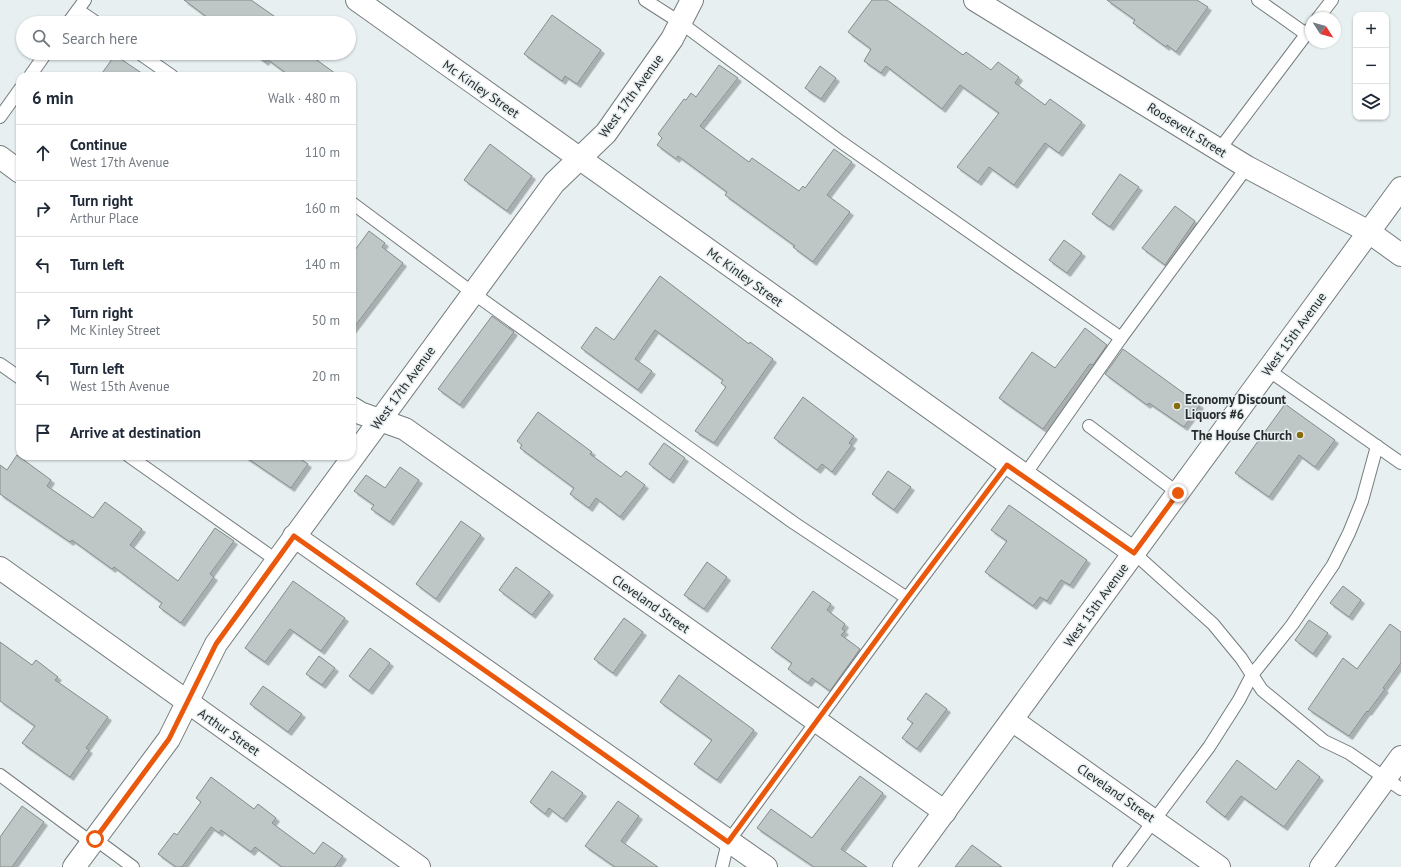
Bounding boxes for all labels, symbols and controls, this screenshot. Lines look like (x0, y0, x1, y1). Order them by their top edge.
north arrow (1305, 12, 1341, 48)
map controls (1353, 12, 1389, 120)
button: + (1353, 12, 1389, 48)
search box (16, 16, 356, 60)
icon: search (30, 27, 52, 49)
text: Search here (62, 29, 138, 48)
button: − (1353, 48, 1389, 84)
street label: West 17th Avenue (595, 51, 667, 141)
street label: Mc Kinley Street (439, 56, 523, 122)
button: layers (1353, 84, 1389, 120)
text: 6 min (32, 87, 73, 109)
text: Walk · 480 m (268, 90, 340, 107)
street label: Roosevelt Street (1144, 99, 1230, 161)
text: Continue (70, 135, 127, 154)
icon: ahead (32, 142, 54, 164)
text: 110 m (305, 144, 340, 161)
text: West 17th Avenue (70, 154, 169, 171)
text: Turn right (70, 191, 133, 210)
icon: right (32, 198, 54, 220)
text: 160 m (305, 200, 340, 217)
text: Arthur Place (70, 210, 139, 227)
street label: Mc Kinley Street (704, 244, 787, 311)
icon: left (32, 254, 54, 276)
text: Turn left (70, 255, 124, 274)
text: 140 m (305, 256, 340, 273)
street label: West 15th Avenue (1258, 289, 1330, 379)
text: Turn right (70, 303, 133, 322)
icon: right (32, 310, 54, 332)
text: 50 m (312, 312, 340, 329)
text: Mc Kinley Street (70, 322, 160, 339)
street label: West 17th Avenue (367, 343, 439, 433)
text: Turn left (70, 359, 124, 378)
icon: left (32, 366, 54, 388)
text: 20 m (312, 368, 340, 385)
text: West 15th Avenue (70, 378, 170, 395)
place label: Economy Discount Liquors #6 (1185, 391, 1287, 423)
marker: Economy Discount Liquors #6 (1172, 401, 1182, 411)
icon: arrive (32, 422, 54, 444)
text: Arrive at destination (70, 423, 201, 442)
place label: The House Church (1191, 427, 1292, 444)
marker: The House Church (1295, 430, 1305, 440)
route end (1169, 484, 1187, 502)
street label: West 15th Avenue (1060, 560, 1132, 650)
street label: Cleveland Street (609, 571, 694, 637)
street label: Arthur Street (195, 704, 264, 760)
street label: Cleveland Street (1074, 760, 1159, 826)
route start (86, 830, 104, 848)

